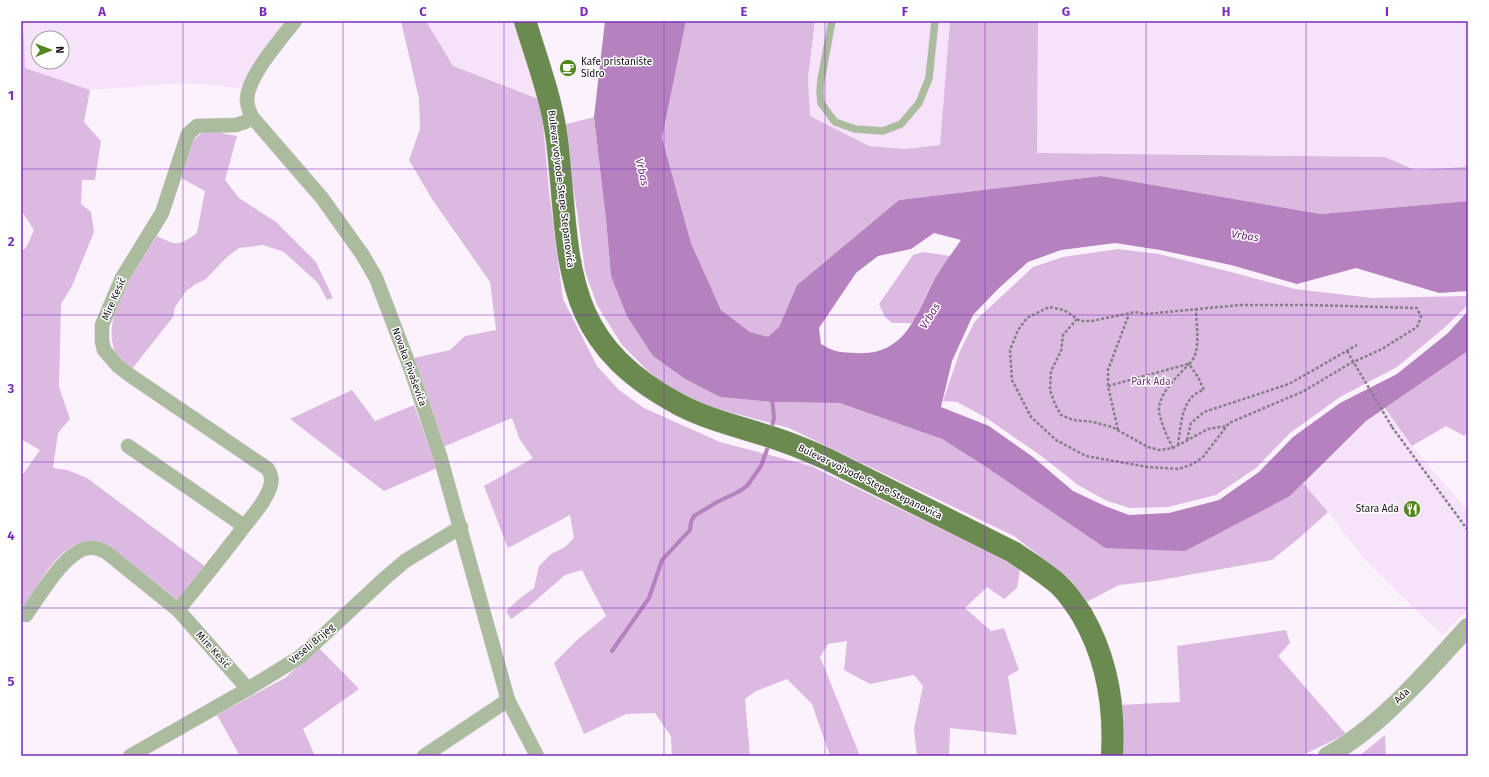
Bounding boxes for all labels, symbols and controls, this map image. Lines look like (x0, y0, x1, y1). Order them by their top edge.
text: A (97, 4, 106, 19)
text: B (259, 4, 267, 19)
text: C (419, 4, 427, 19)
text: D (580, 4, 589, 19)
text: E (741, 4, 748, 19)
text: F (902, 4, 909, 19)
text: G (1062, 4, 1070, 19)
text: H (1222, 4, 1230, 19)
text: I (1385, 4, 1389, 19)
north arrow (30, 30, 70, 70)
text: N (53, 46, 66, 54)
place label: Kafe pristanište Sidro (581, 56, 652, 80)
cafe icon: Kafe pristanište Sidro (558, 58, 578, 78)
text: 1 (8, 88, 14, 103)
street label: Bulevar vojvode Stepe Stepanovića (545, 109, 577, 269)
water label: Vrbas (633, 157, 651, 187)
water label: Vrbas (1230, 228, 1260, 244)
text: 2 (8, 234, 15, 249)
street label: Mire Kesić (99, 275, 129, 322)
water label: Vrbas (917, 301, 943, 331)
street label: Novaka Pivaševića (389, 326, 429, 408)
park label: Park Ada (1131, 376, 1171, 388)
text: 3 (7, 381, 15, 396)
street label: Bulevar vojvode Stepe Stepanovića (796, 442, 944, 522)
restaurant icon: Stara Ada (1402, 499, 1422, 519)
place label: Stara Ada (1356, 503, 1399, 515)
text: 4 (7, 528, 15, 543)
street label: Veseli Brijeg (287, 621, 338, 666)
street label: Mire Kesić (193, 629, 233, 671)
text: 5 (8, 674, 15, 689)
street label: Ada (1392, 686, 1412, 706)

